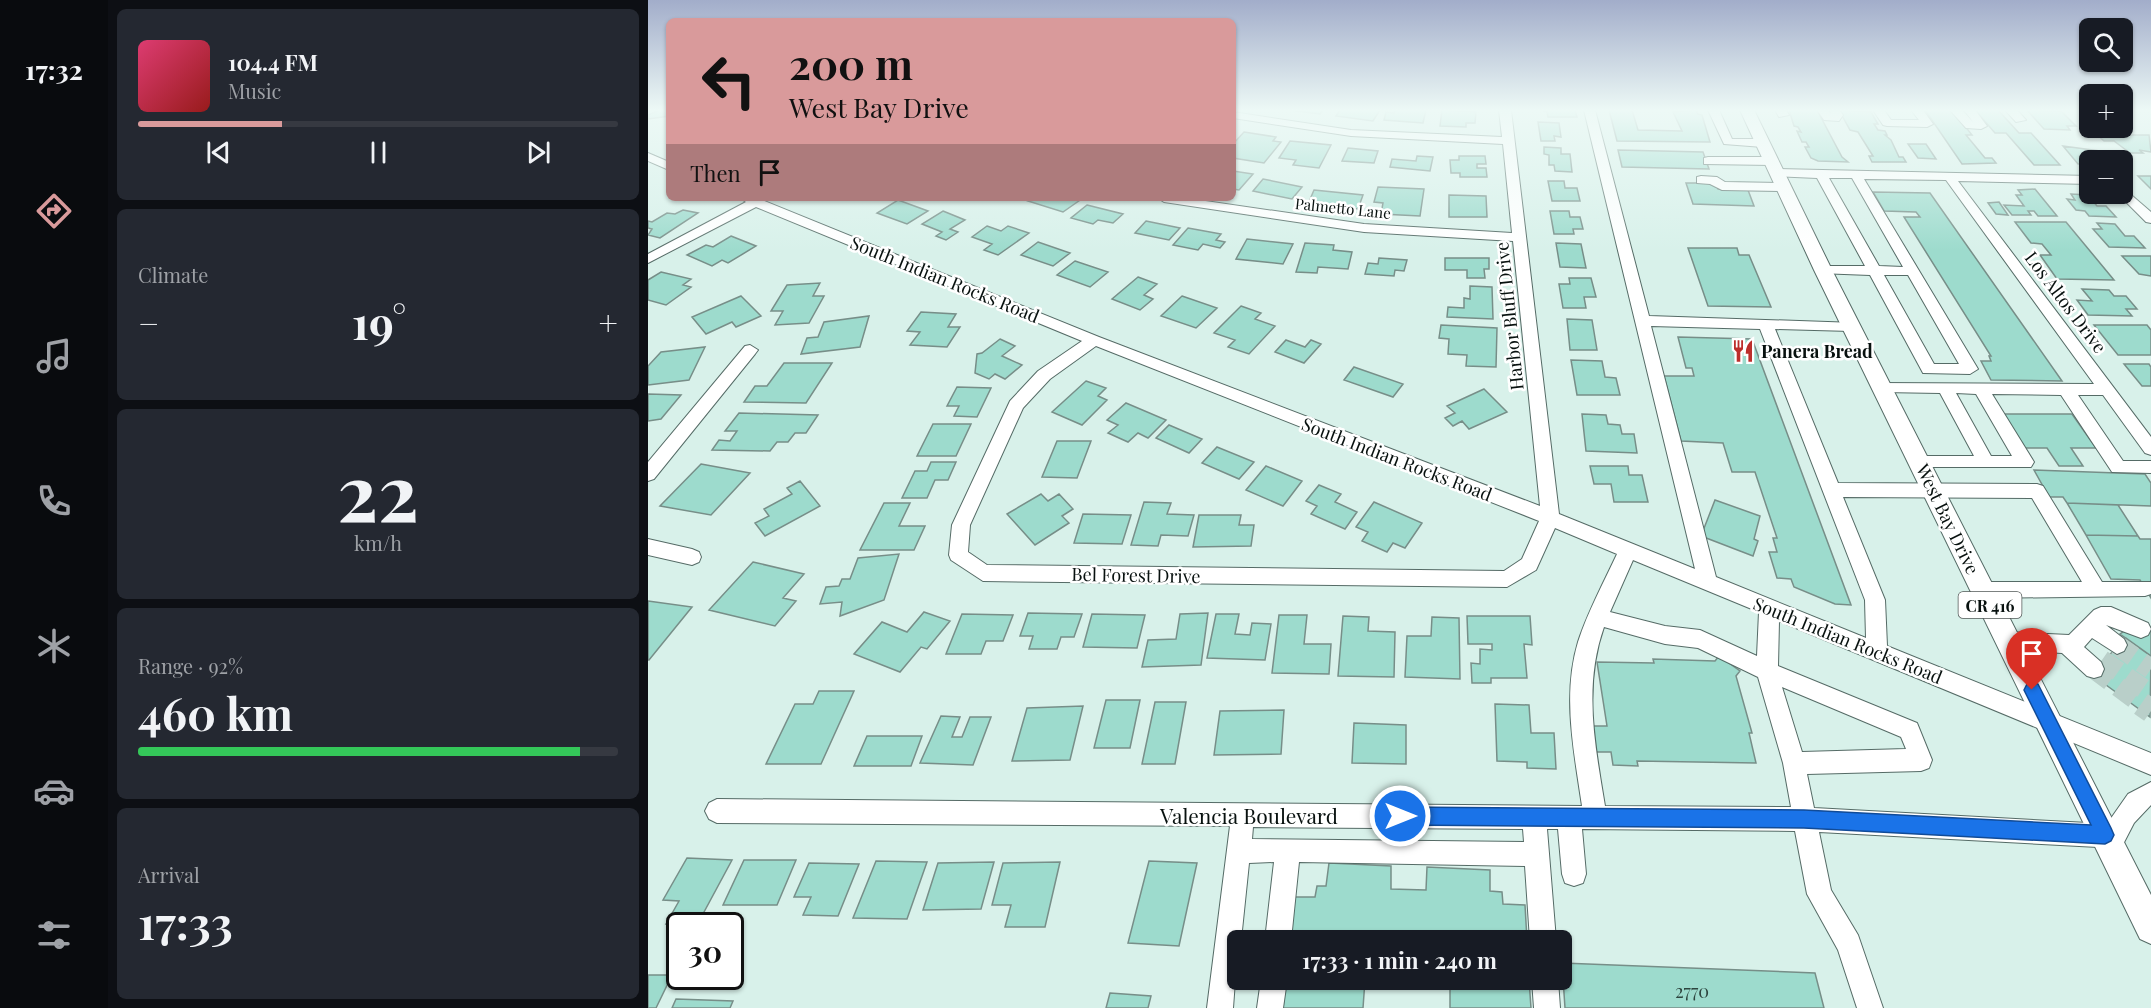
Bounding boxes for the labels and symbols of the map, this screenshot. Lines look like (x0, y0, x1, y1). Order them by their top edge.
street label: Palmetto Lane (1294, 193, 1392, 223)
street label: South Indian Rocks Road (847, 230, 1044, 328)
street label: Harbor Bluff Drive (1489, 241, 1529, 391)
street label: Los Altos Drive (2020, 246, 2112, 358)
restaurant icon: Panera Bread (1730, 338, 1756, 364)
place label: Panera Bread (1761, 339, 1873, 363)
street label: South Indian Rocks Road (1298, 412, 1496, 507)
street label: West Bay Drive (1910, 459, 1985, 578)
street label: Bel Forest Drive (1071, 562, 1201, 588)
street label: South Indian Rocks Road (1750, 591, 1947, 689)
road number: CR 416 (1958, 592, 2022, 618)
pin (2006, 628, 2057, 690)
position arrow (1368, 784, 1432, 848)
street label: Valencia Boulevard (1159, 801, 1338, 829)
speed limit sign: 30 (666, 912, 744, 990)
house number: 2770 (1675, 979, 1709, 1003)

